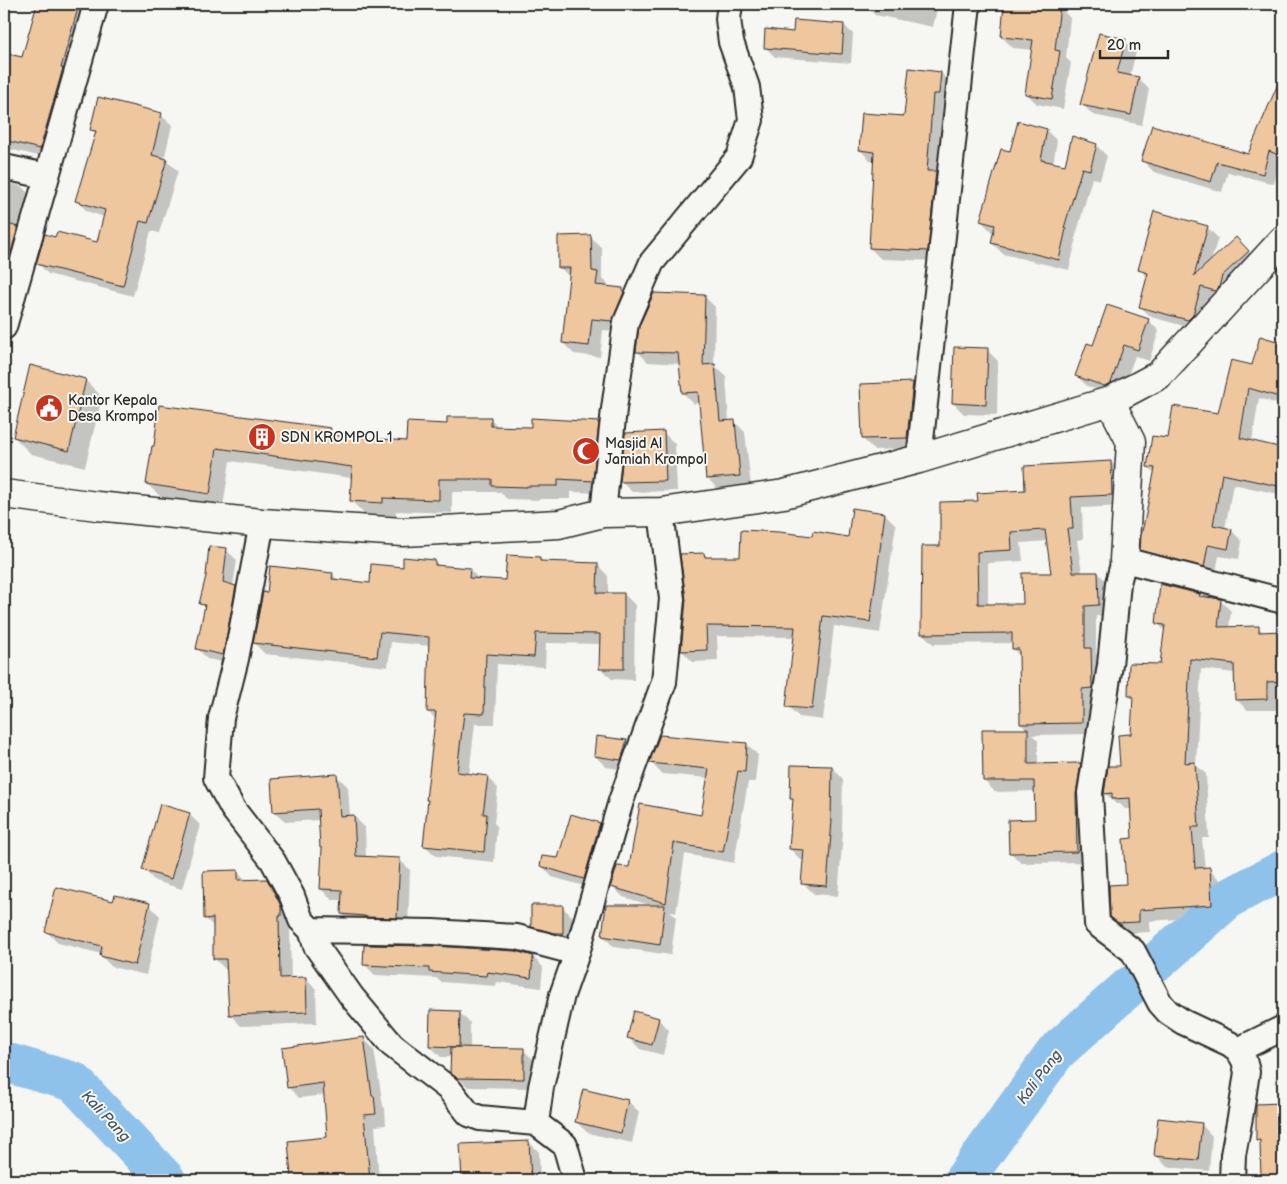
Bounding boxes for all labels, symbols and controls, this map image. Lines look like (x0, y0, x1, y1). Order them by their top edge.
scale bar (1100, 28, 1167, 60)
text: 20 m (1107, 36, 1141, 55)
place label: Kantor Kepala Desa Krompol (68, 392, 158, 425)
public building icon: Kantor Kepala Desa Krompol (34, 393, 64, 423)
building icon: SDN KROMPOL 1 (247, 422, 277, 452)
place label: SDN KROMPOL 1 (281, 429, 392, 446)
place label: Masjid Al Jamiah Krompol (605, 435, 707, 468)
mosque icon: Masjid Al Jamiah Krompol (571, 436, 601, 466)
water label: Kali Pang (1013, 1046, 1066, 1108)
water label: Kali Pang (77, 1087, 135, 1146)

